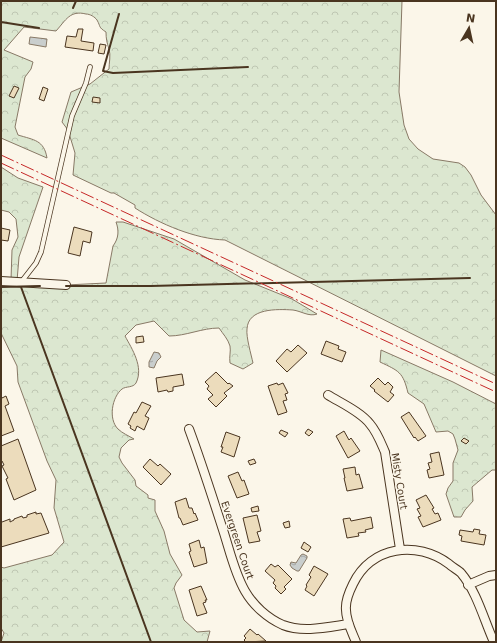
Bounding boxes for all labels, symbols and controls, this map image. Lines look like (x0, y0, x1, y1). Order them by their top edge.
north arrow (449, 8, 489, 48)
text: N (465, 11, 476, 26)
street label: Misty Court (390, 452, 409, 510)
street label: Evergreen Court (219, 500, 256, 581)

